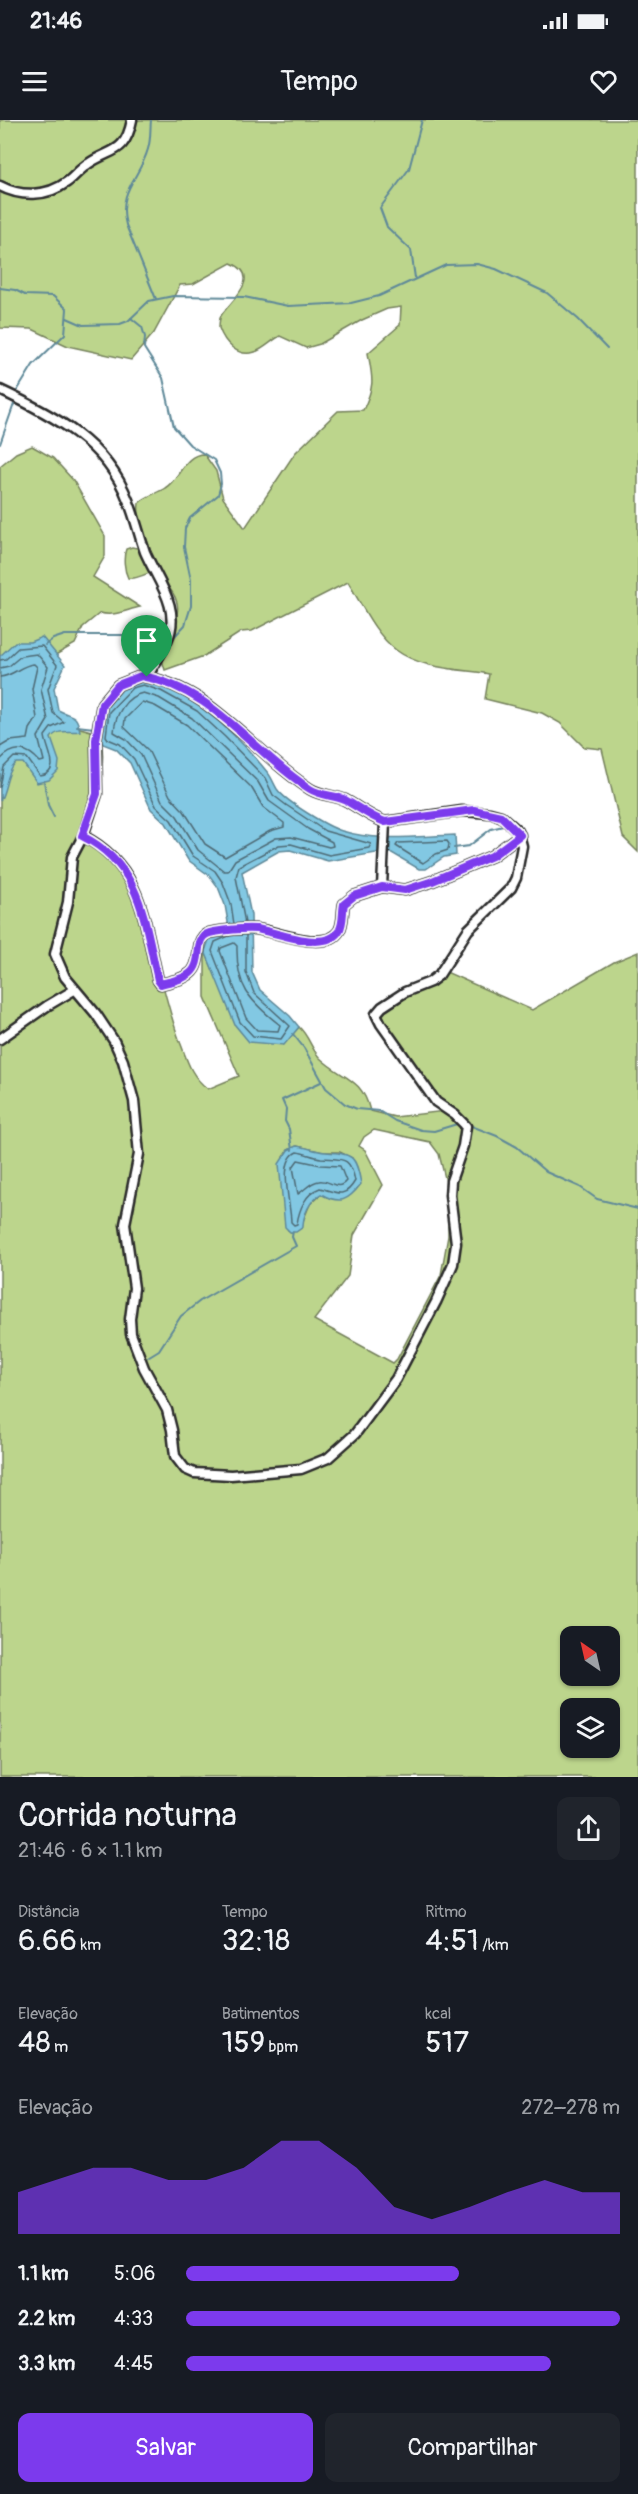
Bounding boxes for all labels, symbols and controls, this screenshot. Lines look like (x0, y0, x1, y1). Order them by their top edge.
text: 21:46 (30, 7, 82, 35)
icon: menu (18, 65, 51, 98)
text: Tempo (280, 65, 358, 98)
icon: heart (587, 65, 620, 98)
pin (121, 615, 172, 677)
icon: arrive (130, 624, 163, 657)
north arrow (560, 1626, 620, 1686)
map controls (560, 1626, 620, 1758)
button: layers (560, 1698, 620, 1758)
text: Corrida noturna (18, 1795, 237, 1836)
button: share (557, 1797, 620, 1860)
text: 21:46 · 6 × 1.1 km (18, 1838, 163, 1863)
text: Distância (18, 1902, 79, 1922)
text: Tempo (222, 1902, 268, 1922)
text: Ritmo (425, 1902, 467, 1922)
text: 6.66 (18, 1922, 77, 1959)
text: 32:18 (222, 1922, 290, 1959)
text: 4:51 (425, 1922, 479, 1959)
text: km (77, 1935, 101, 1955)
text: /km (479, 1935, 509, 1955)
text: Elevação (18, 2004, 78, 2024)
text: Batimentos (222, 2004, 299, 2024)
text: kcal (425, 2004, 451, 2024)
text: 48 (18, 2024, 51, 2061)
text: 159 (222, 2024, 265, 2061)
text: 517 (425, 2024, 469, 2061)
text: m (51, 2037, 68, 2057)
text: bpm (265, 2037, 298, 2057)
text: Elevação (18, 2095, 93, 2120)
text: 272–278 m (521, 2095, 620, 2120)
text: 1.1 km (18, 2261, 68, 2286)
text: 5:06 (114, 2261, 155, 2286)
text: 2.2 km (18, 2306, 75, 2331)
text: 4:33 (114, 2306, 153, 2331)
text: 3.3 km (18, 2351, 75, 2376)
text: 4:45 (114, 2351, 153, 2376)
button: Salvar (18, 2413, 313, 2482)
button: Compartilhar (325, 2413, 620, 2482)

